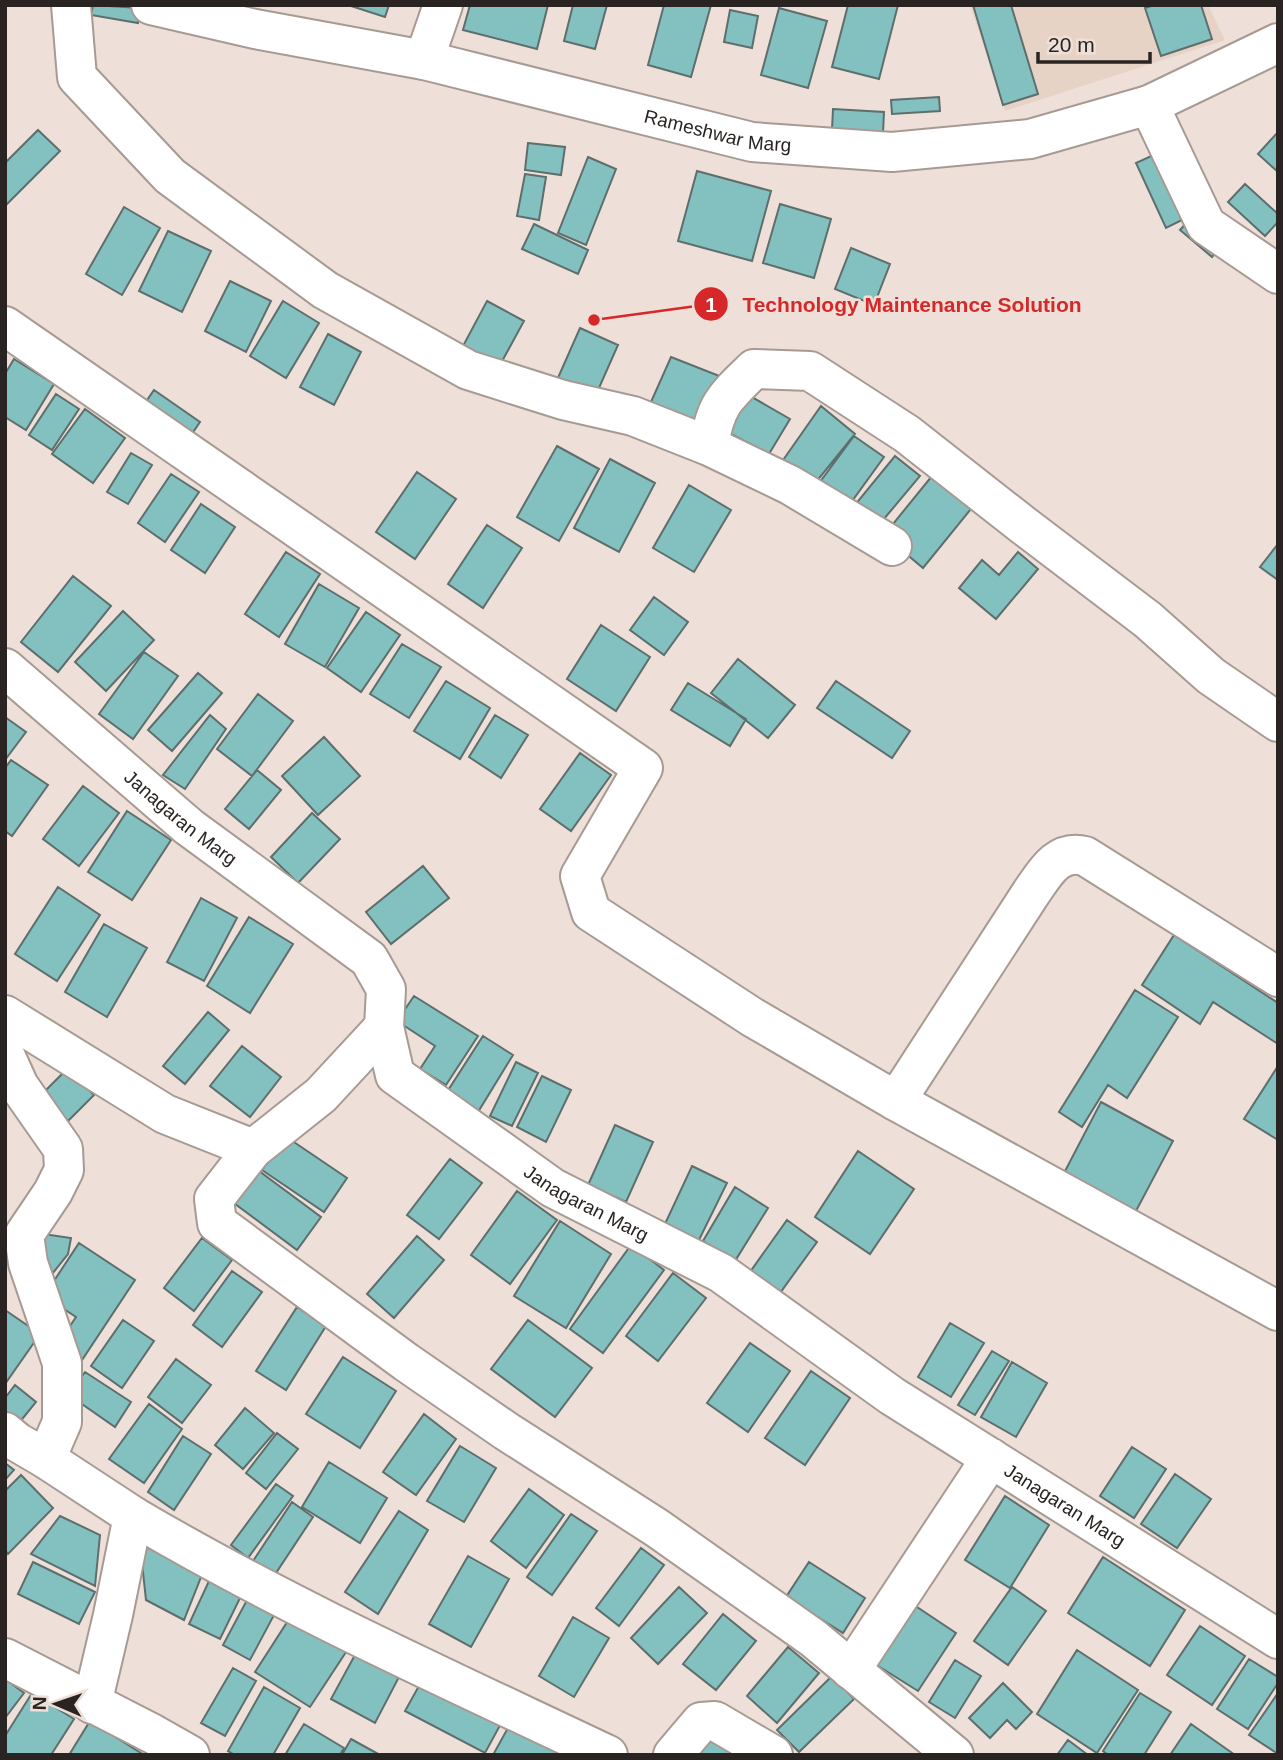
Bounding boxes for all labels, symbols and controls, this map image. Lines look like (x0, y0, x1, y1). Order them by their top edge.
scale bar (1038, 21, 1150, 65)
text: 20 m (1048, 33, 1095, 56)
street label: Rameshwar Marg (642, 105, 792, 156)
callout: Technology Maintenance Solution (694, 283, 1096, 325)
text: 1 (705, 293, 717, 316)
text: Technology Maintenance Solution (742, 293, 1082, 316)
street label: Janagaran Marg (120, 766, 241, 870)
street label: Janagaran Marg (520, 1161, 652, 1246)
street label: Janagaran Marg (1001, 1460, 1129, 1551)
north arrow (21, 1669, 91, 1739)
text: N (29, 1696, 50, 1711)

